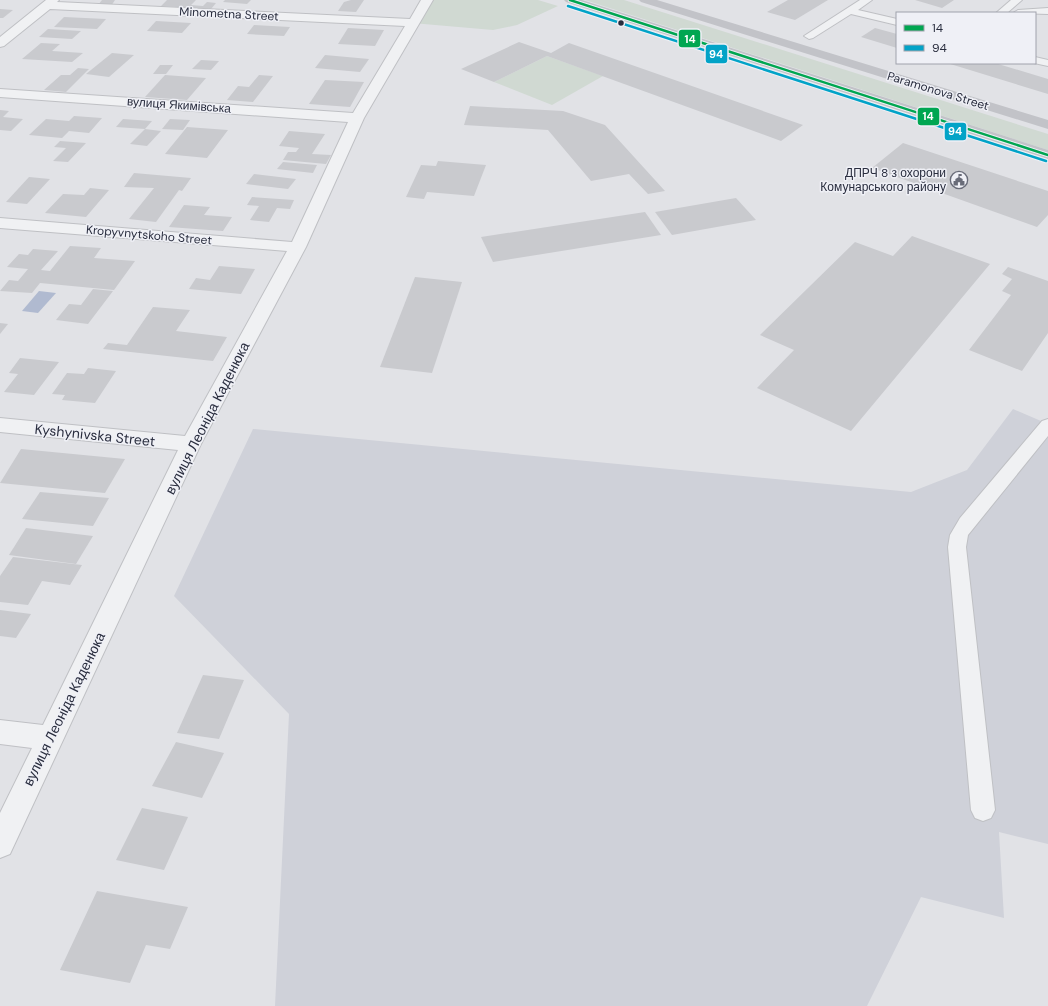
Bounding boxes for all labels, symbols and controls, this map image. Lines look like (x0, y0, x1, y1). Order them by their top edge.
street label: Minometna Street (179, 3, 279, 25)
legend (896, 12, 1036, 64)
unlabelled marker (616, 18, 626, 28)
text: 14 (932, 20, 943, 36)
line badge: 14 (678, 29, 701, 48)
text: 14 (684, 32, 696, 46)
text: 94 (932, 40, 947, 56)
line badge: 94 (705, 44, 728, 64)
text: 94 (709, 47, 723, 61)
street label: Paramonova Street (885, 68, 991, 114)
street label: вулиця Якимівська (126, 93, 232, 117)
line badge: 14 (917, 107, 940, 126)
text: 14 (922, 109, 934, 123)
line badge: 94 (944, 122, 967, 141)
text: 94 (948, 124, 962, 138)
place label: ДПРЧ 8 з охорони Комунарського району (820, 165, 946, 195)
public building icon: ДПРЧ 8 з охорони Комунарського району (949, 170, 969, 190)
street label: Kropyvnytskoho Street (85, 222, 213, 249)
street label: вулиця Леоніда Каденюка (161, 339, 253, 497)
street label: Kyshynivska Street (34, 420, 156, 450)
street label: вулиця Леоніда Каденюка (19, 629, 109, 789)

